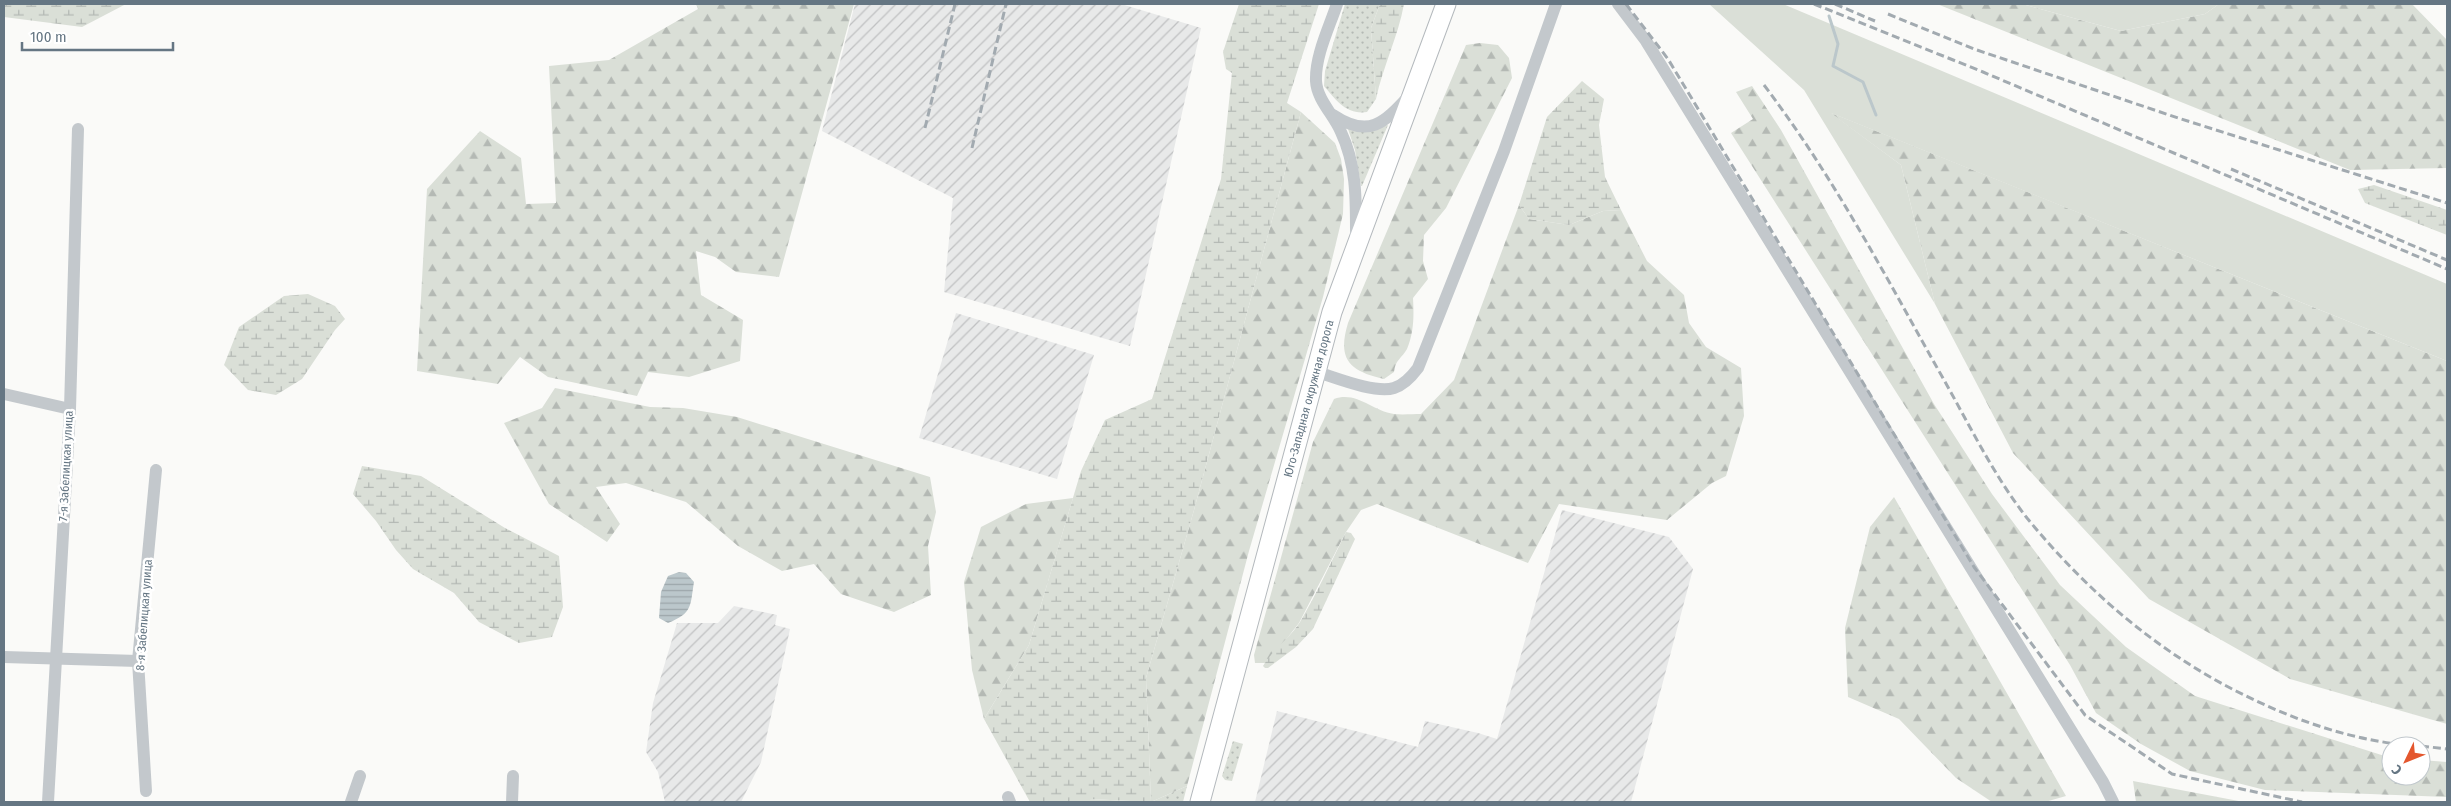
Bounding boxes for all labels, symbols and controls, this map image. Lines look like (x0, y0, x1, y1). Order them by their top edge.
scale bar (22, 20, 174, 52)
text: 100 m (30, 28, 67, 46)
street label: Юго-Западная окружная дорога (1281, 318, 1337, 479)
street label: 7-я Забелицкая улица (56, 410, 76, 522)
street label: 8-я Забелицкая улица (133, 559, 155, 671)
north arrow (2381, 736, 2431, 786)
text: С (2388, 761, 2406, 778)

